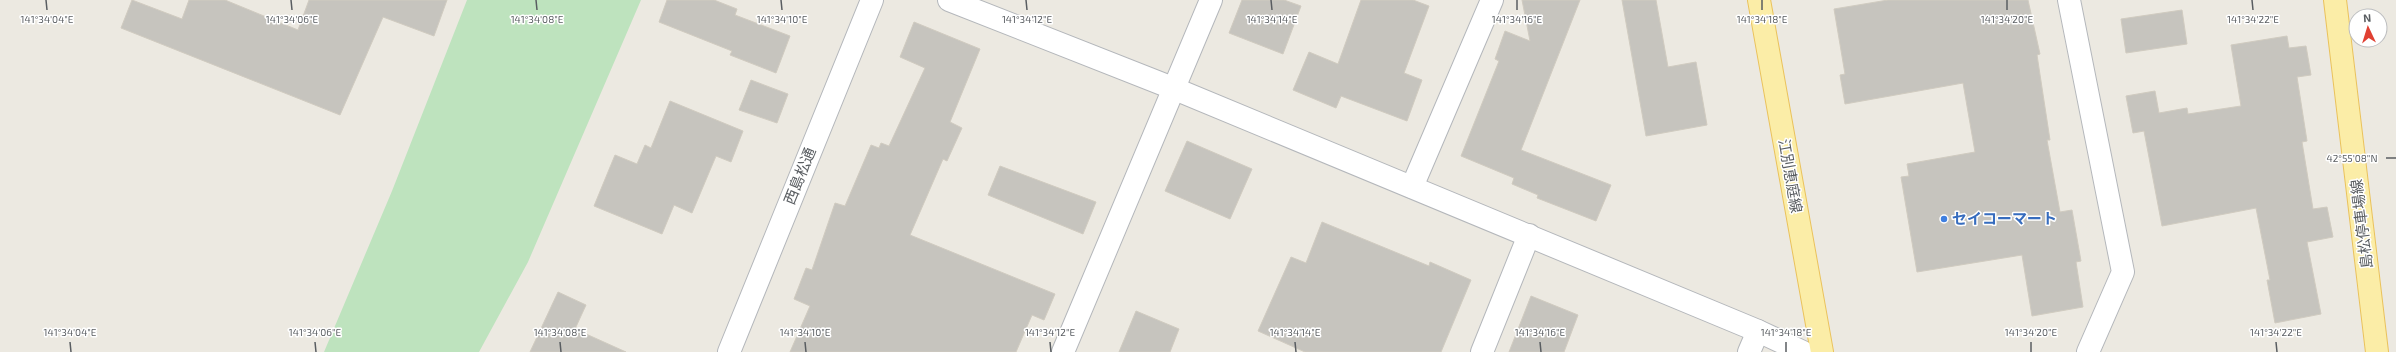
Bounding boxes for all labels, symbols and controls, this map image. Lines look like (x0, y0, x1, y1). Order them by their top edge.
north arrow (2348, 8, 2388, 48)
text: N (2363, 11, 2372, 24)
text: 141°34'04"E (21, 13, 74, 25)
text: 141°34'06"E (266, 13, 319, 25)
text: 141°34'08"E (511, 13, 564, 25)
text: 141°34'10"E (757, 13, 808, 25)
text: 141°34'12"E (1002, 13, 1053, 25)
text: 141°34'14"E (1247, 13, 1298, 25)
text: 141°34'16"E (1492, 13, 1543, 25)
text: 141°34'18"E (1737, 13, 1788, 25)
text: 141°34'20"E (1981, 13, 2034, 25)
text: 141°34'22"E (2227, 13, 2279, 25)
street label: 江別恵庭線 (1776, 137, 1806, 214)
street label: 西島松通 (779, 144, 819, 207)
text: 42°55'08"N (2327, 152, 2377, 164)
street label: 島松停車場線 (2347, 178, 2375, 270)
place label: セイコーマート (1952, 209, 2057, 227)
marker: セイコーマート (1939, 214, 1949, 224)
text: 141°34'04"E (44, 326, 97, 338)
text: 141°34'06"E (289, 326, 342, 338)
text: 141°34'08"E (534, 326, 587, 338)
text: 141°34'10"E (780, 326, 831, 338)
text: 141°34'12"E (1025, 326, 1076, 338)
text: 141°34'14"E (1270, 326, 1321, 338)
text: 141°34'16"E (1515, 326, 1566, 338)
text: 141°34'18"E (1761, 326, 1812, 338)
text: 141°34'20"E (2005, 326, 2058, 338)
text: 141°34'22"E (2250, 326, 2302, 338)

